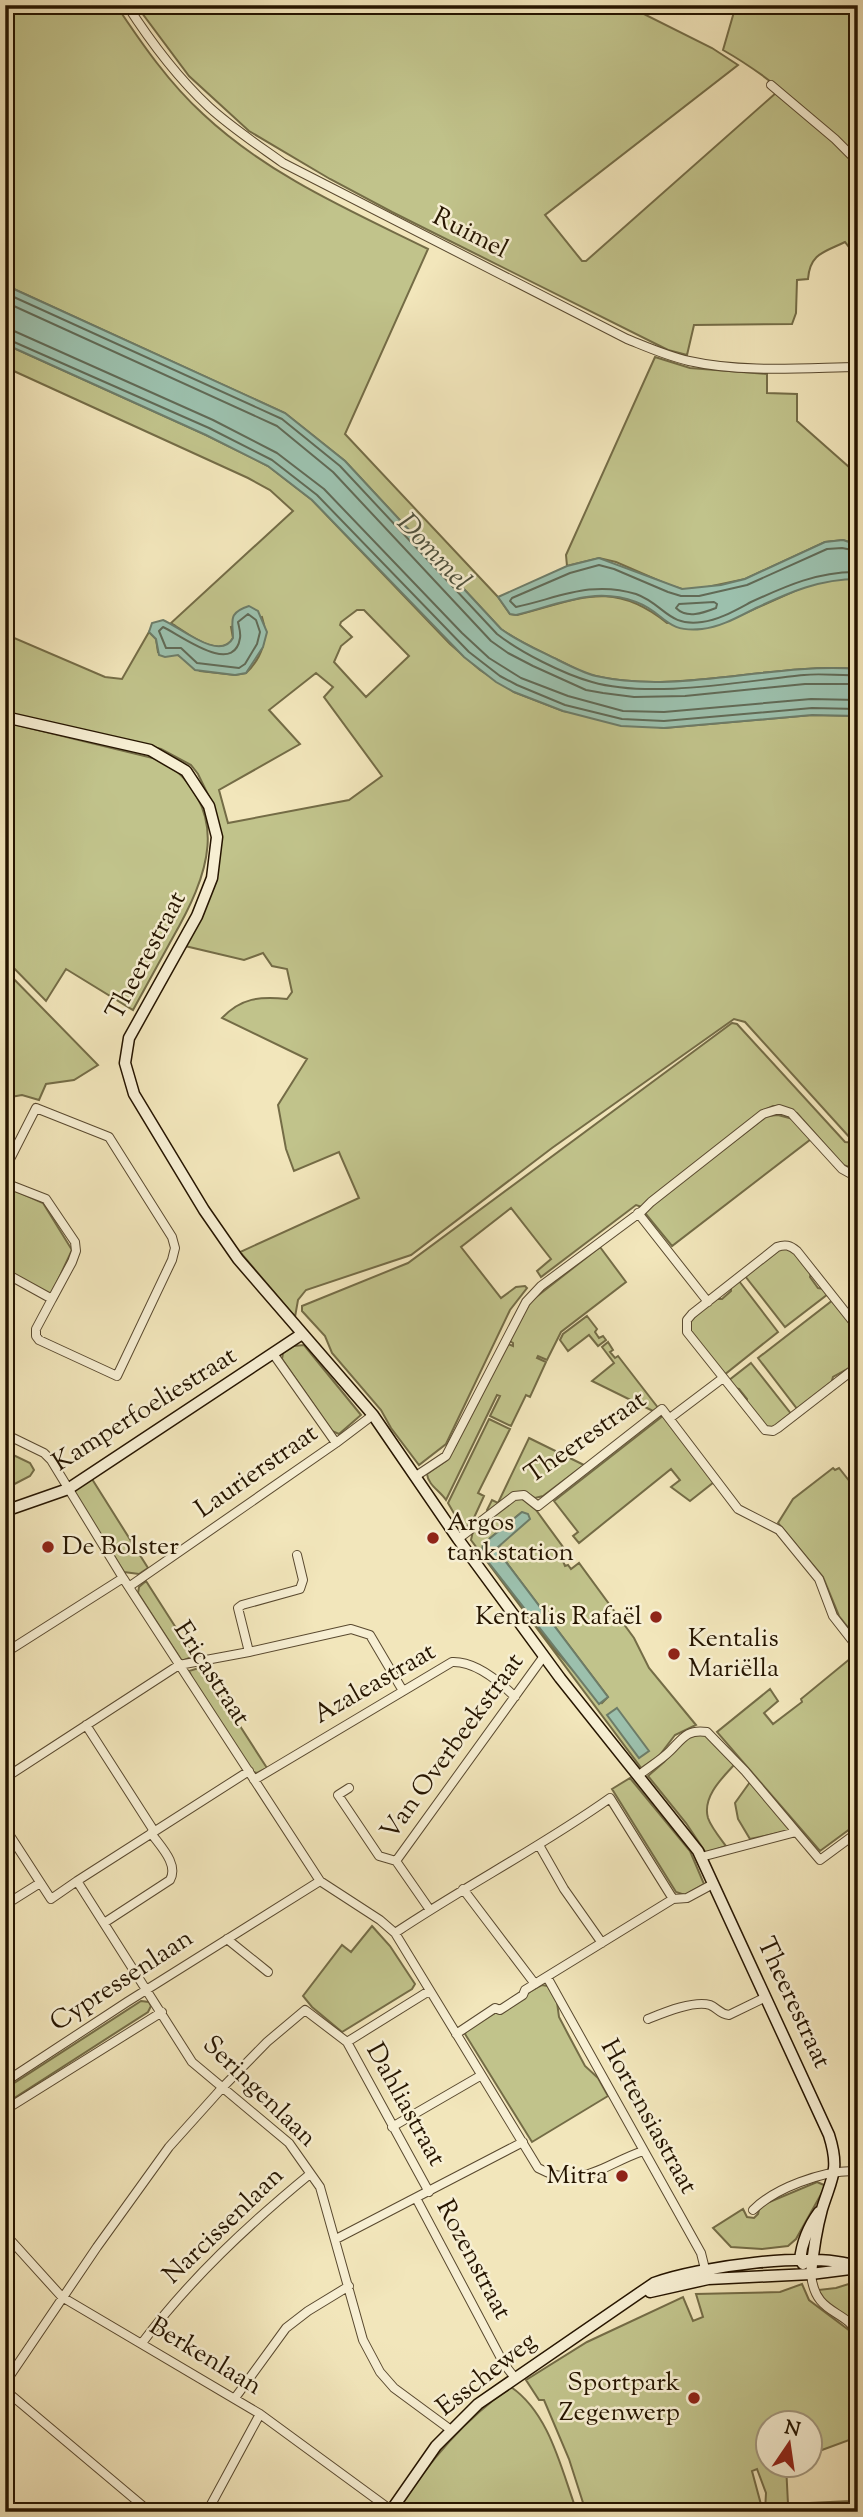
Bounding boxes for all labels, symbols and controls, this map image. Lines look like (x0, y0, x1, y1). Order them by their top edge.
street label: Ruimel (426, 199, 514, 269)
water label: Dommel (386, 505, 480, 601)
street label: Theerestraat (98, 885, 196, 1027)
street label: Kamperfoeliestraat (46, 1338, 244, 1482)
street label: Theerestraat (518, 1382, 654, 1494)
street label: Laurierstraat (188, 1416, 326, 1528)
place label: Argos tankstation (447, 1505, 574, 1572)
place label: De Bolster (62, 1529, 179, 1566)
marker: Argos tankstation (425, 1530, 441, 1546)
marker: De Bolster (40, 1539, 56, 1555)
place label: Kentalis Rafaël (475, 1599, 642, 1636)
marker: Kentalis Rafaël (648, 1609, 664, 1625)
street label: Ericastraat (163, 1614, 259, 1734)
place label: Kentalis Mariëlla (688, 1621, 779, 1688)
street label: Azaleastraat (307, 1634, 443, 1734)
street label: Van Overbeekstraat (373, 1646, 534, 1848)
marker: Kentalis Mariëlla (666, 1646, 682, 1662)
street label: Cypressenlaan (43, 1921, 201, 2041)
street label: Theerestraat (746, 1931, 840, 2075)
street label: Seringenlaan (193, 2028, 325, 2156)
street label: Hortensiastraat (590, 2033, 706, 2201)
street label: Dahliastraat (356, 2037, 454, 2174)
place label: Mitra (546, 2158, 608, 2195)
street label: Narcissenlaan (155, 2159, 293, 2293)
marker: Mitra (614, 2168, 630, 2184)
street label: Rozenstraat (426, 2194, 520, 2327)
street label: Berkenlaan (142, 2309, 268, 2405)
street label: Esscheweg (429, 2324, 545, 2426)
place label: Sportpark Zegenwerp (559, 2365, 680, 2432)
marker: Sportpark Zegenwerp (686, 2390, 702, 2406)
north arrow (754, 2408, 824, 2478)
text: N (782, 2415, 803, 2445)

